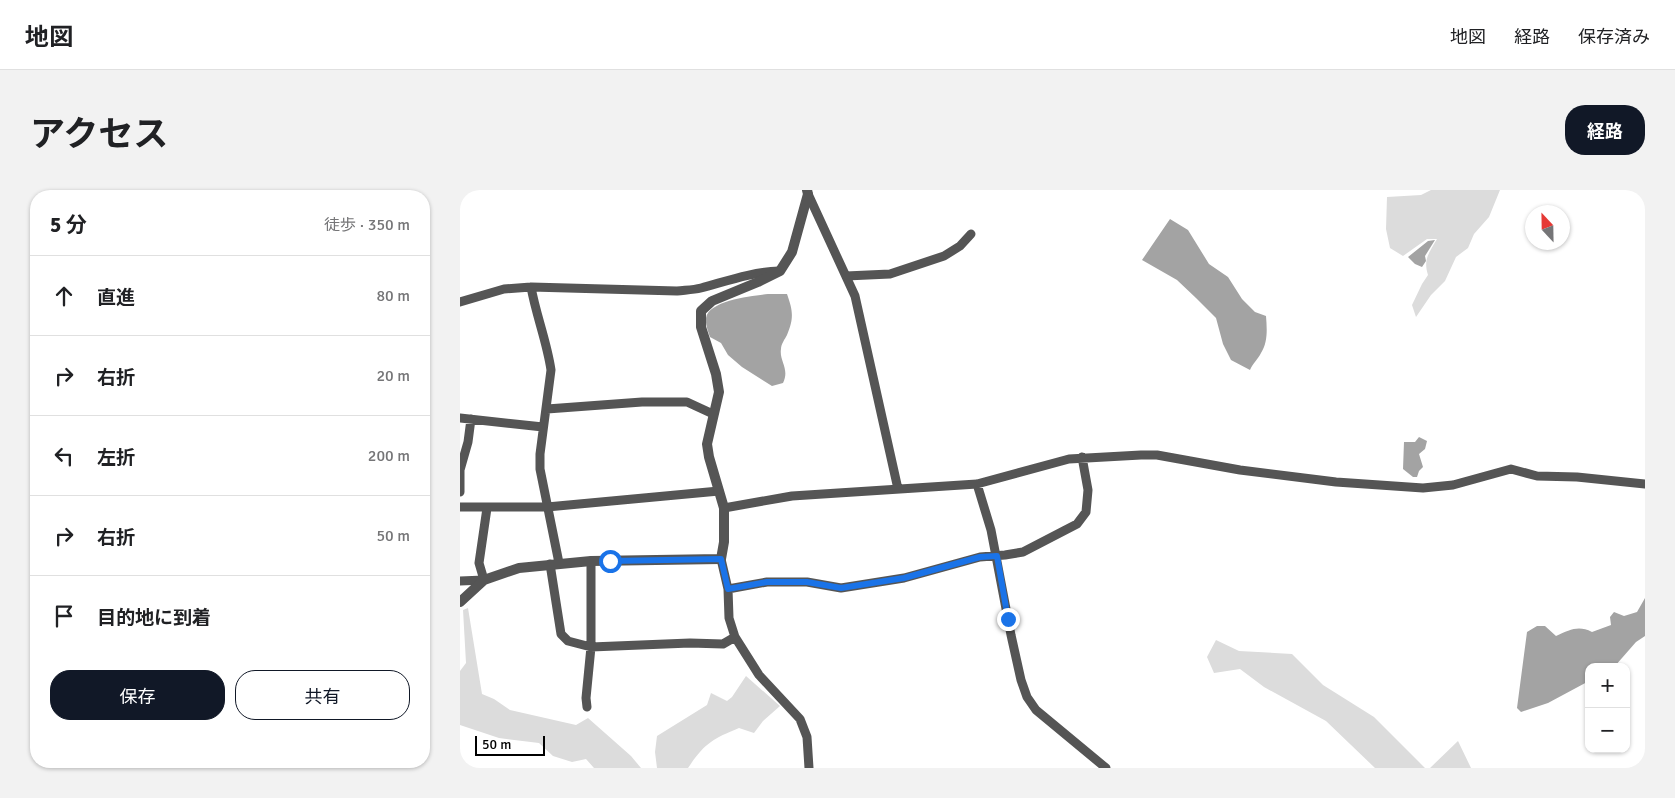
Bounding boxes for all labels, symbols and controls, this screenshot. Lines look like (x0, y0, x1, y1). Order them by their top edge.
text: 地図 (25, 22, 73, 52)
text: 地図 (1450, 26, 1486, 48)
text: 経路 (1514, 26, 1550, 48)
text: 保存済み (1578, 26, 1650, 48)
button: 経路 (1565, 105, 1645, 155)
text: アクセス (30, 113, 168, 156)
north arrow (1525, 205, 1570, 250)
text: 5 分 (50, 212, 87, 238)
text: 徒歩 · 350 m (324, 215, 410, 235)
icon: ahead (50, 282, 78, 310)
text: 直進 (97, 286, 135, 310)
text: 80 m (376, 286, 410, 306)
icon: right (50, 362, 78, 390)
text: 右折 (97, 366, 135, 390)
text: 20 m (376, 366, 410, 386)
icon: left (50, 442, 78, 470)
text: 左折 (97, 446, 135, 470)
text: 200 m (368, 446, 410, 466)
icon: right (50, 522, 78, 550)
text: 右折 (97, 526, 135, 550)
text: 50 m (376, 526, 410, 546)
route start (599, 550, 622, 573)
icon: arrive (50, 602, 78, 630)
text: 目的地に到着 (97, 606, 211, 630)
route end (997, 608, 1020, 631)
map controls (1585, 663, 1630, 753)
button: + (1585, 663, 1630, 708)
button: 保存 (50, 670, 225, 720)
button: 共有 (235, 670, 410, 720)
button: − (1585, 708, 1630, 753)
scale bar (475, 733, 545, 756)
text: 50 m (482, 736, 511, 753)

